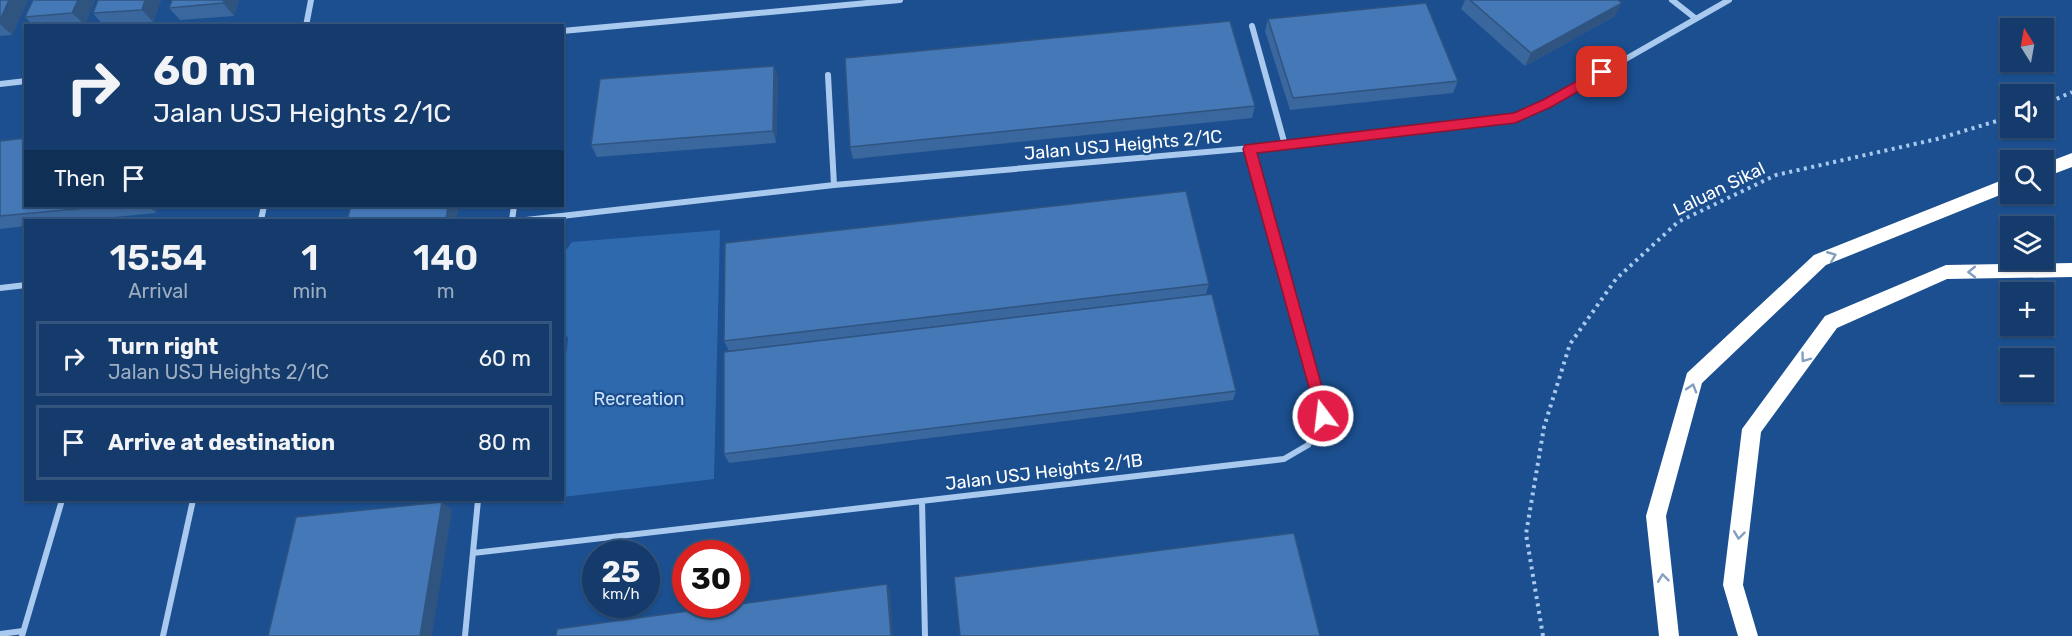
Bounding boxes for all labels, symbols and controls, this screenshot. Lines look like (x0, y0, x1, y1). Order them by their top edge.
north arrow (2000, 18, 2054, 72)
map controls (2000, 18, 2054, 402)
text: 60 m (153, 46, 256, 96)
pin (1576, 46, 1627, 97)
icon: right (54, 48, 132, 126)
icon: arrive (1585, 55, 1618, 88)
button: sound (2000, 84, 2054, 138)
text: Jalan USJ Heights 2/1C (153, 97, 451, 129)
street label: Jalan USJ Heights 2/1C (1023, 125, 1223, 165)
button: search (2000, 150, 2054, 204)
street label: Laluan Sikal (1669, 157, 1769, 221)
icon: arrive (117, 162, 150, 195)
text: Then (54, 165, 105, 192)
button: layers (2000, 216, 2054, 270)
text: 15:54 (110, 236, 207, 279)
text: 1 (301, 236, 318, 279)
text: 140 (413, 236, 478, 279)
one-way arrow (1825, 251, 1836, 263)
one-way arrow (1967, 266, 1976, 278)
text: Arrival (128, 279, 188, 303)
text: min (292, 279, 327, 303)
text: m (437, 279, 454, 303)
button: + (2000, 282, 2054, 336)
text: Turn right (108, 333, 218, 360)
icon: right (57, 342, 90, 375)
text: 60 m (479, 345, 531, 372)
button: − (2000, 348, 2054, 402)
one-way arrow (1801, 351, 1812, 362)
text: Jalan USJ Heights 2/1C (108, 360, 329, 384)
position arrow (1291, 384, 1355, 448)
one-way arrow (1685, 384, 1697, 394)
park label: Recreation (594, 388, 684, 410)
icon: arrive (57, 426, 90, 459)
text: Arrive at destination (108, 429, 335, 456)
text: 80 m (478, 429, 531, 456)
street label: Jalan USJ Heights 2/1B (944, 449, 1144, 495)
one-way arrow (1734, 530, 1746, 539)
speed limit sign: 30 (672, 540, 750, 618)
text: 25 (602, 554, 640, 590)
one-way arrow (1657, 573, 1670, 582)
text: km/h (602, 585, 640, 603)

